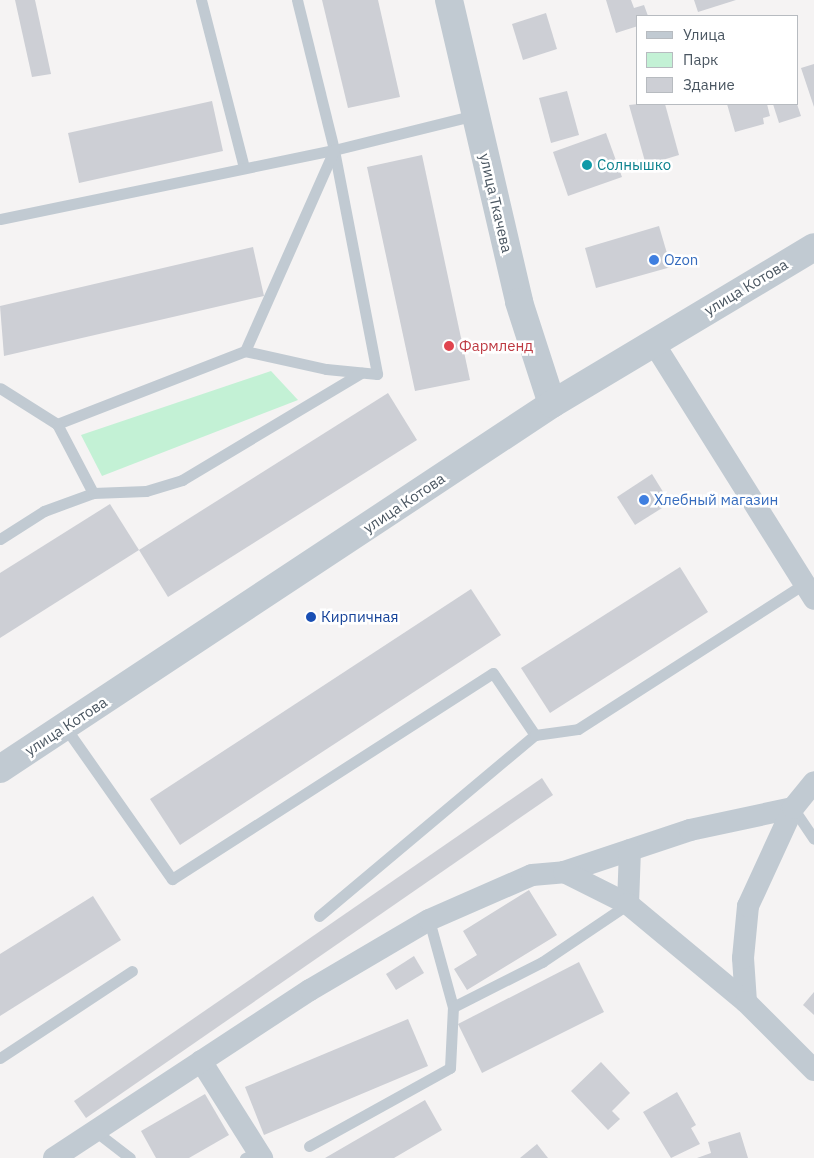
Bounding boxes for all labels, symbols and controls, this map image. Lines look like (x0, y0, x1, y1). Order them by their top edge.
legend (636, 15, 799, 105)
text: Улица (683, 25, 725, 44)
text: Парк (683, 50, 718, 69)
text: Здание (683, 75, 735, 94)
street label: улица Ткачева (476, 152, 516, 254)
place label: Солнышко (597, 156, 671, 174)
marker: Солнышко (581, 159, 593, 171)
place label: Ozon (664, 251, 698, 269)
marker: Ozon (648, 254, 660, 266)
street label: улица Котова (701, 255, 791, 319)
place label: Фармленд (459, 337, 533, 355)
marker: Фармленд (443, 340, 455, 352)
street label: улица Котова (360, 469, 448, 537)
place label: Хлебный магазин (654, 491, 778, 509)
marker: Хлебный магазин (638, 494, 650, 506)
place label: Кирпичная (321, 608, 399, 626)
marker: Кирпичная (305, 611, 317, 623)
street label: улица Котова (21, 693, 111, 759)

